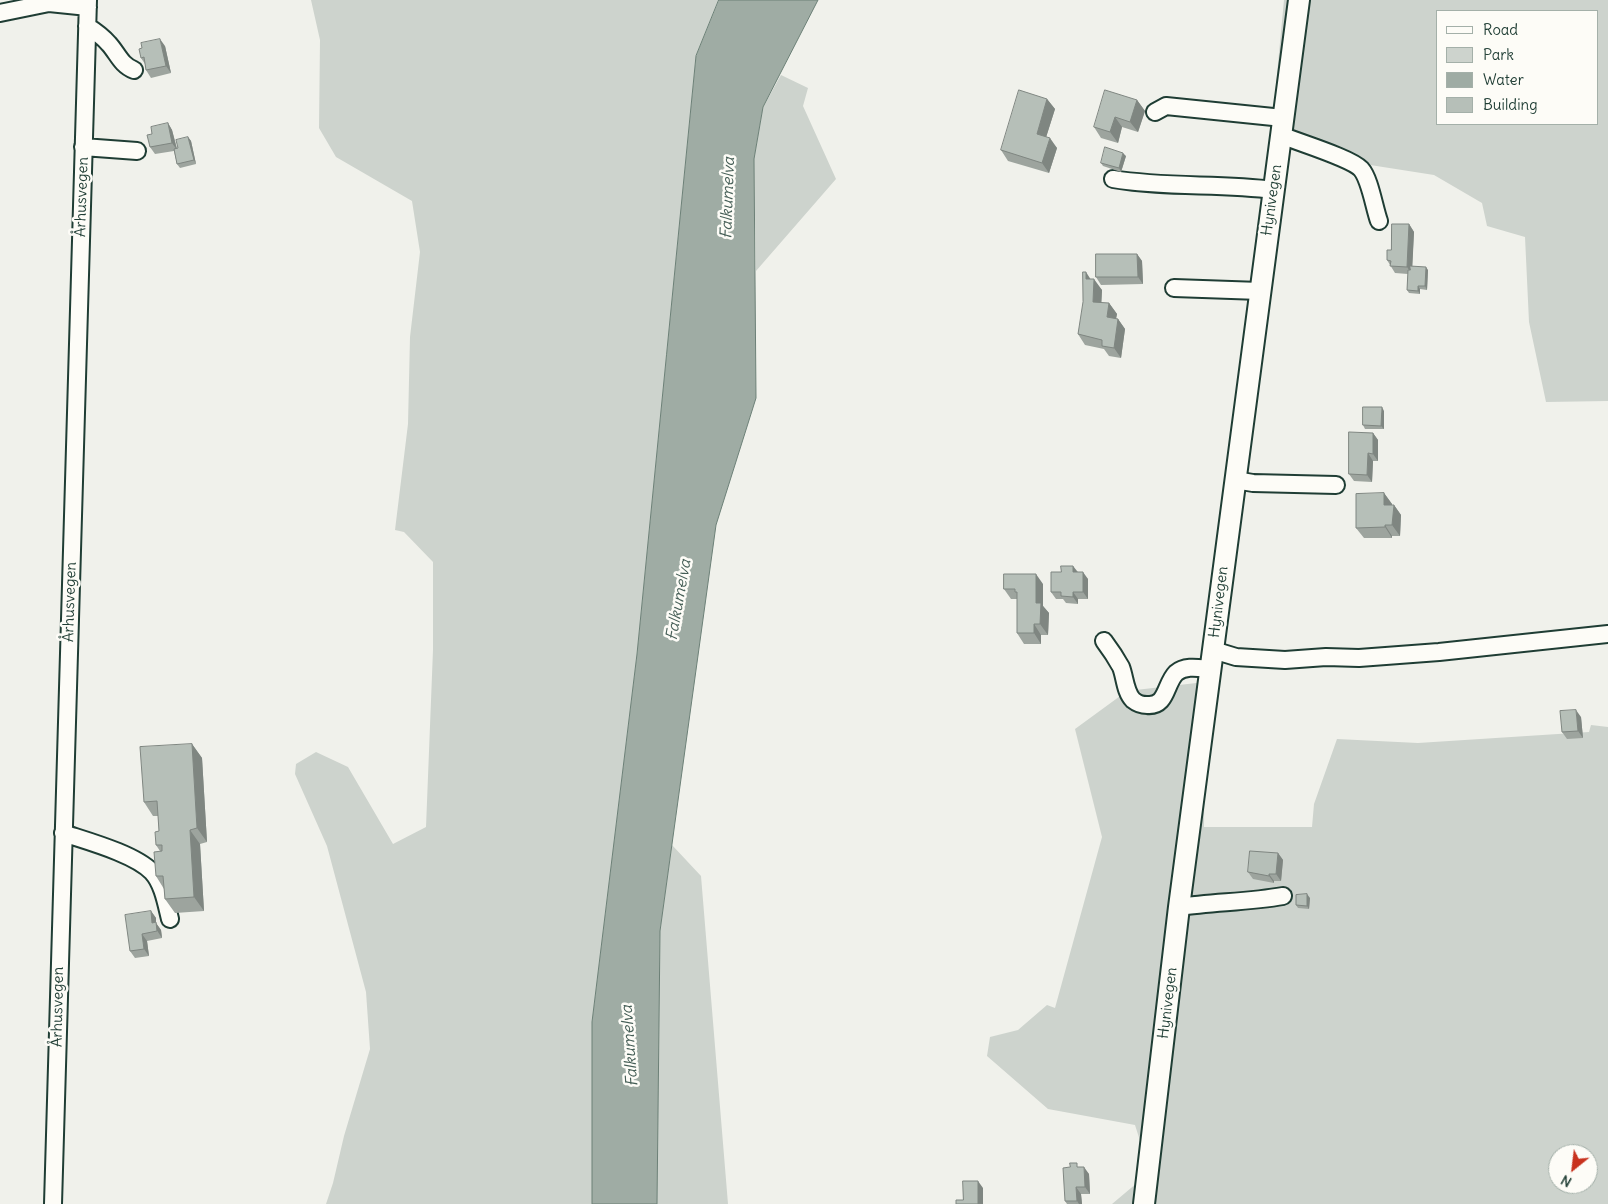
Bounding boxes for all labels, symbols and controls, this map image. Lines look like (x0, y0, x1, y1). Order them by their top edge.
legend (1436, 10, 1598, 125)
text: Road (1483, 20, 1518, 39)
text: Park (1483, 45, 1514, 64)
text: Water (1483, 70, 1524, 89)
text: Building (1483, 95, 1538, 114)
street label: Århusvegen (72, 157, 92, 237)
water label: Falkumelva (717, 157, 739, 239)
street label: Hynivegen (1258, 163, 1286, 237)
water label: Falkumelva (662, 558, 696, 642)
street label: Århusvegen (60, 562, 80, 642)
street label: Hynivegen (1206, 565, 1232, 639)
street label: Hynivegen (1155, 966, 1181, 1040)
street label: Århusvegen (48, 967, 68, 1047)
water label: Falkumelva (618, 1005, 642, 1087)
north arrow (1548, 1144, 1598, 1194)
text: N (1558, 1171, 1575, 1191)

